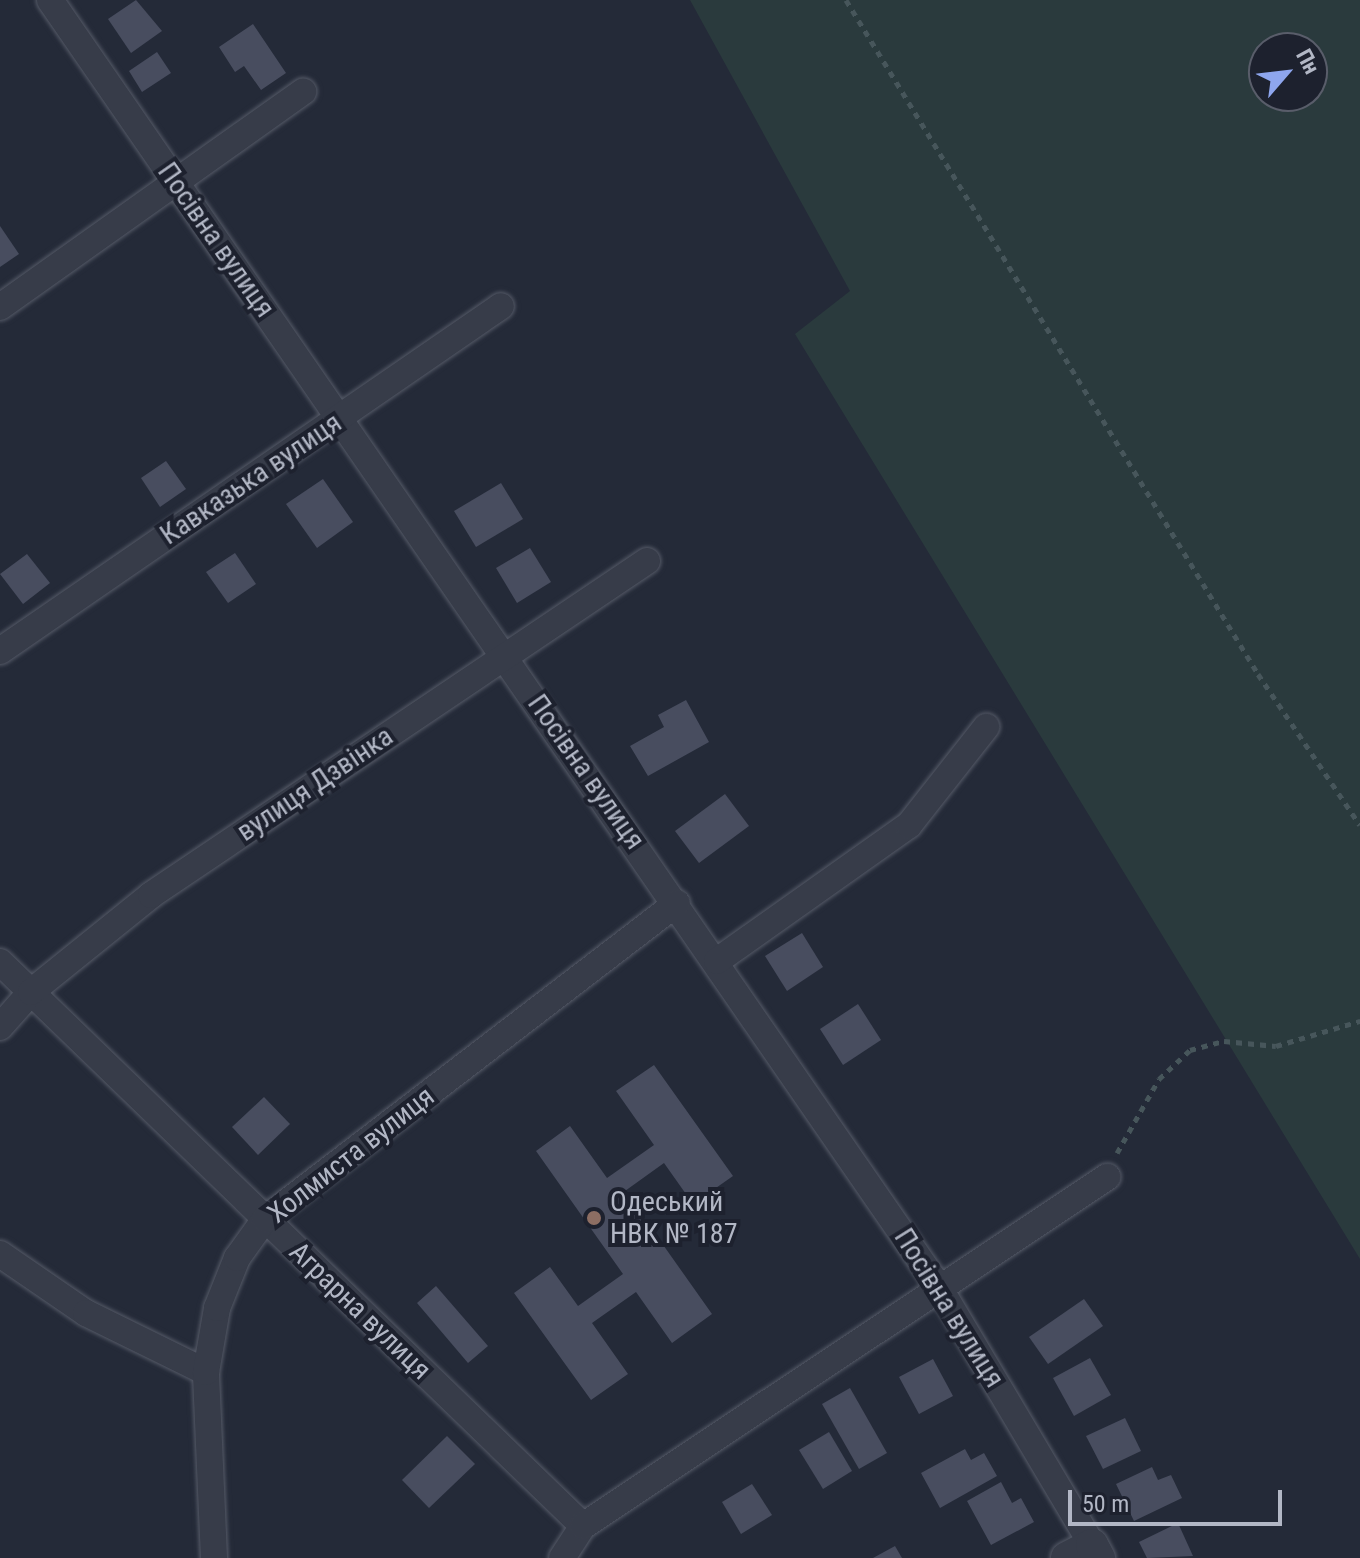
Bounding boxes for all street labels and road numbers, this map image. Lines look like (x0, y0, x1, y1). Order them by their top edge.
street label: Посівна вулиця (150, 156, 282, 324)
street label: Кавказька вулиця (154, 406, 348, 552)
street label: Посівна вулиця (520, 688, 652, 856)
street label: вулиця Дзвінка (231, 719, 399, 849)
street label: Холмиста вулиця (261, 1080, 441, 1230)
street label: Посівна вулиця (887, 1222, 1011, 1394)
street label: Аграрна вулиця (282, 1235, 438, 1387)

